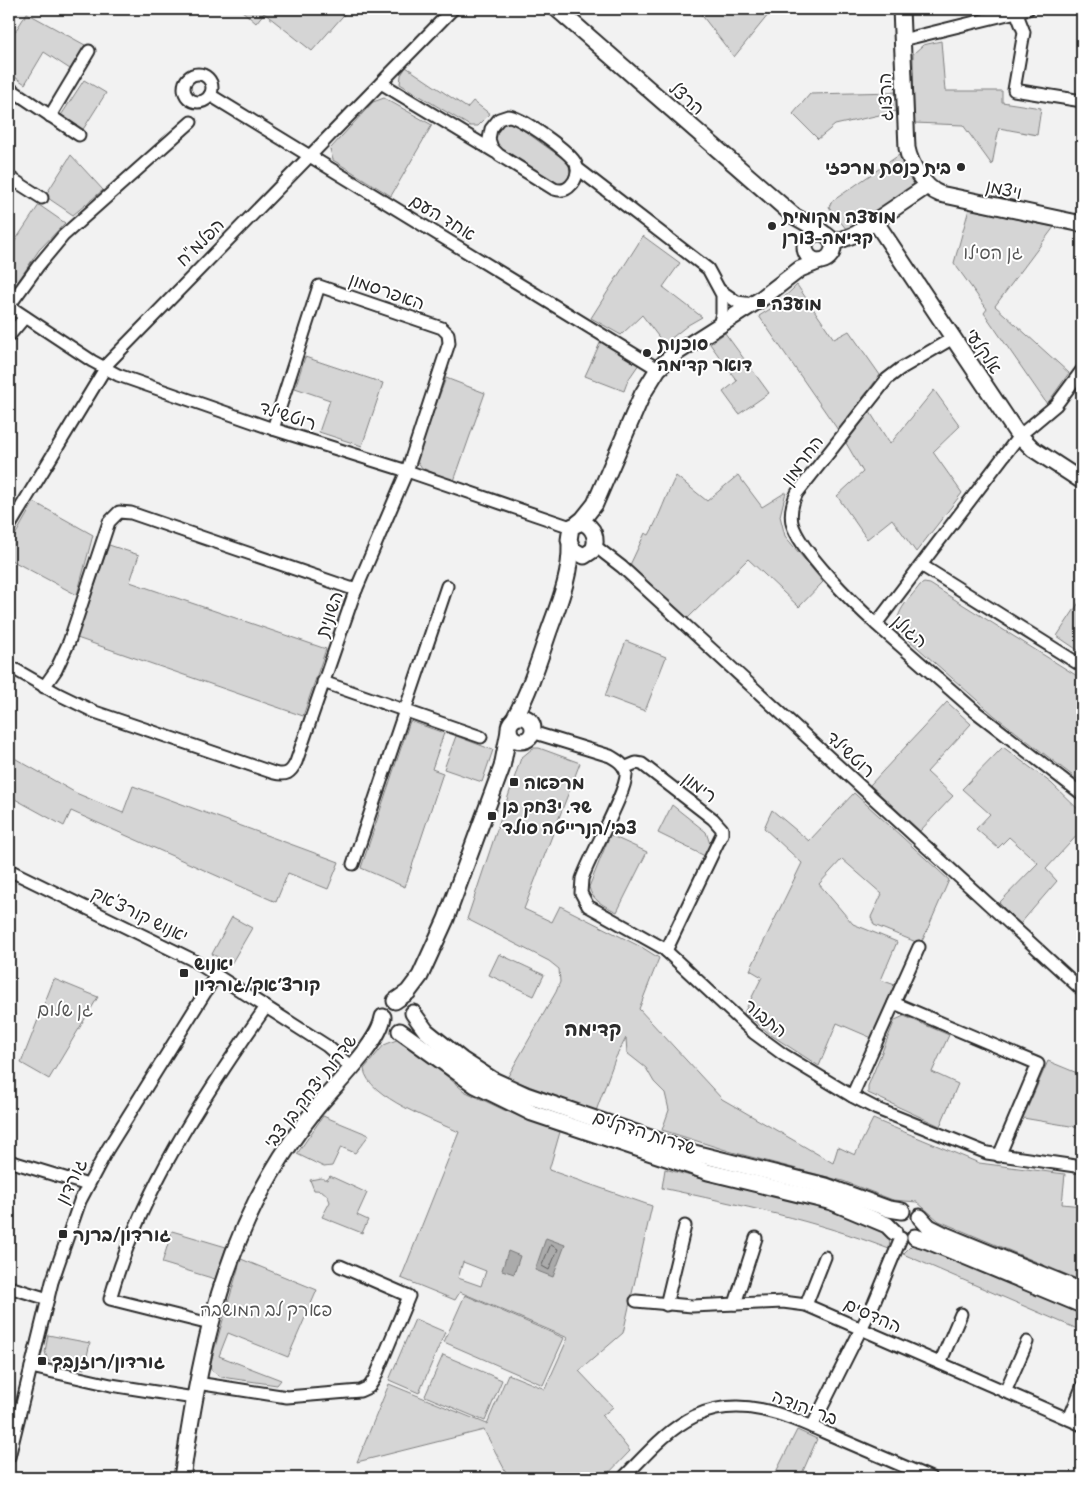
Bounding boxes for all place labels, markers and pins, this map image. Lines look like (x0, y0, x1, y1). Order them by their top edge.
place label: בית כנסת מרכזי (825, 155, 951, 180)
marker: בית כנסת מרכזי (955, 161, 967, 173)
place label: מועצה מקומית קדימה-צורן (780, 204, 896, 250)
marker: מועצה מקומית קדימה-צורן (766, 220, 778, 232)
place label: מועצה (771, 291, 822, 316)
marker: מועצה (755, 297, 767, 309)
place label: סוכנות דואר קדימה (657, 331, 752, 377)
marker: סוכנות דואר קדימה (641, 347, 653, 359)
place label: מרפאה (524, 770, 585, 795)
marker: מרפאה (508, 776, 520, 788)
place label: שד. יצחק בן צבי/הנרייטה סולד (502, 794, 637, 840)
marker: שד. יצחק בן צבי/הנרייטה סולד (486, 810, 498, 822)
place label: יאנוש קורצ׳אק/גורדון (194, 951, 320, 997)
marker: יאנוש קורצ׳אק/גורדון (178, 967, 190, 979)
place label: גורדון/ברנר (73, 1222, 171, 1247)
marker: גורדון/ברנר (57, 1228, 69, 1240)
place label: גורדון/רוזנבך (52, 1349, 165, 1374)
marker: גורדון/רוזנבך (36, 1355, 48, 1367)

